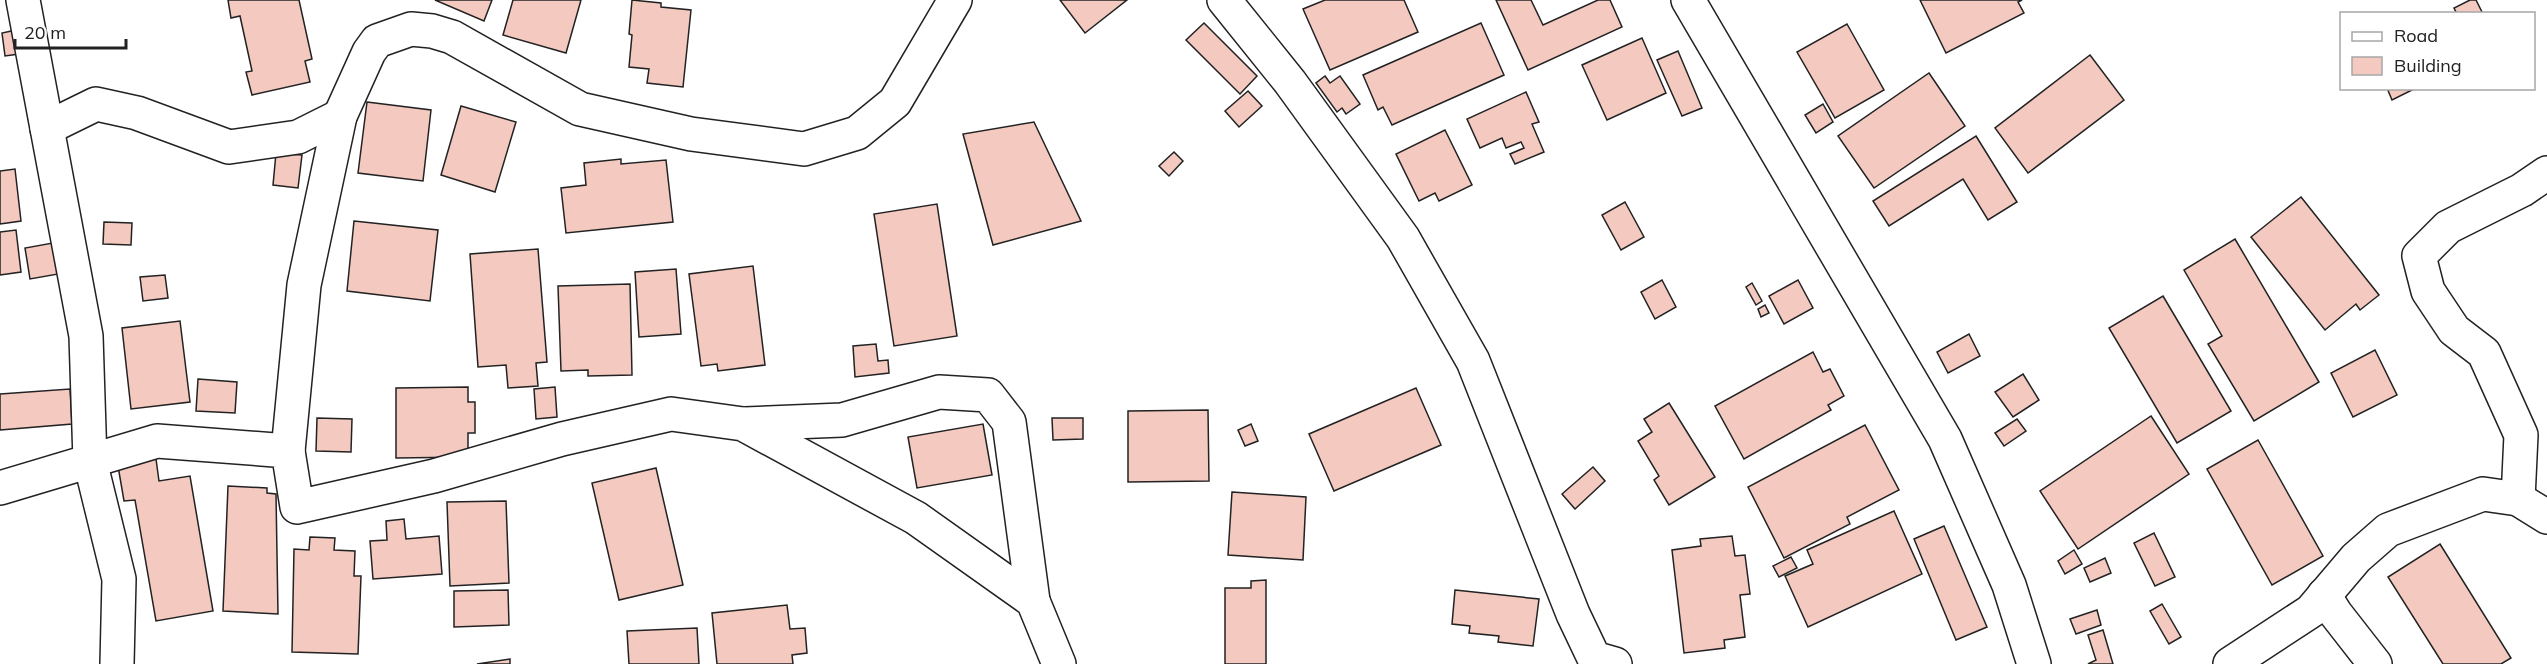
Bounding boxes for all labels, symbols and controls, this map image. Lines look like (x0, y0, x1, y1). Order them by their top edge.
scale bar (15, 12, 126, 50)
legend (2340, 12, 2535, 90)
text: 20 m (24, 21, 66, 44)
text: Road (2394, 24, 2438, 47)
text: Building (2394, 54, 2462, 77)

